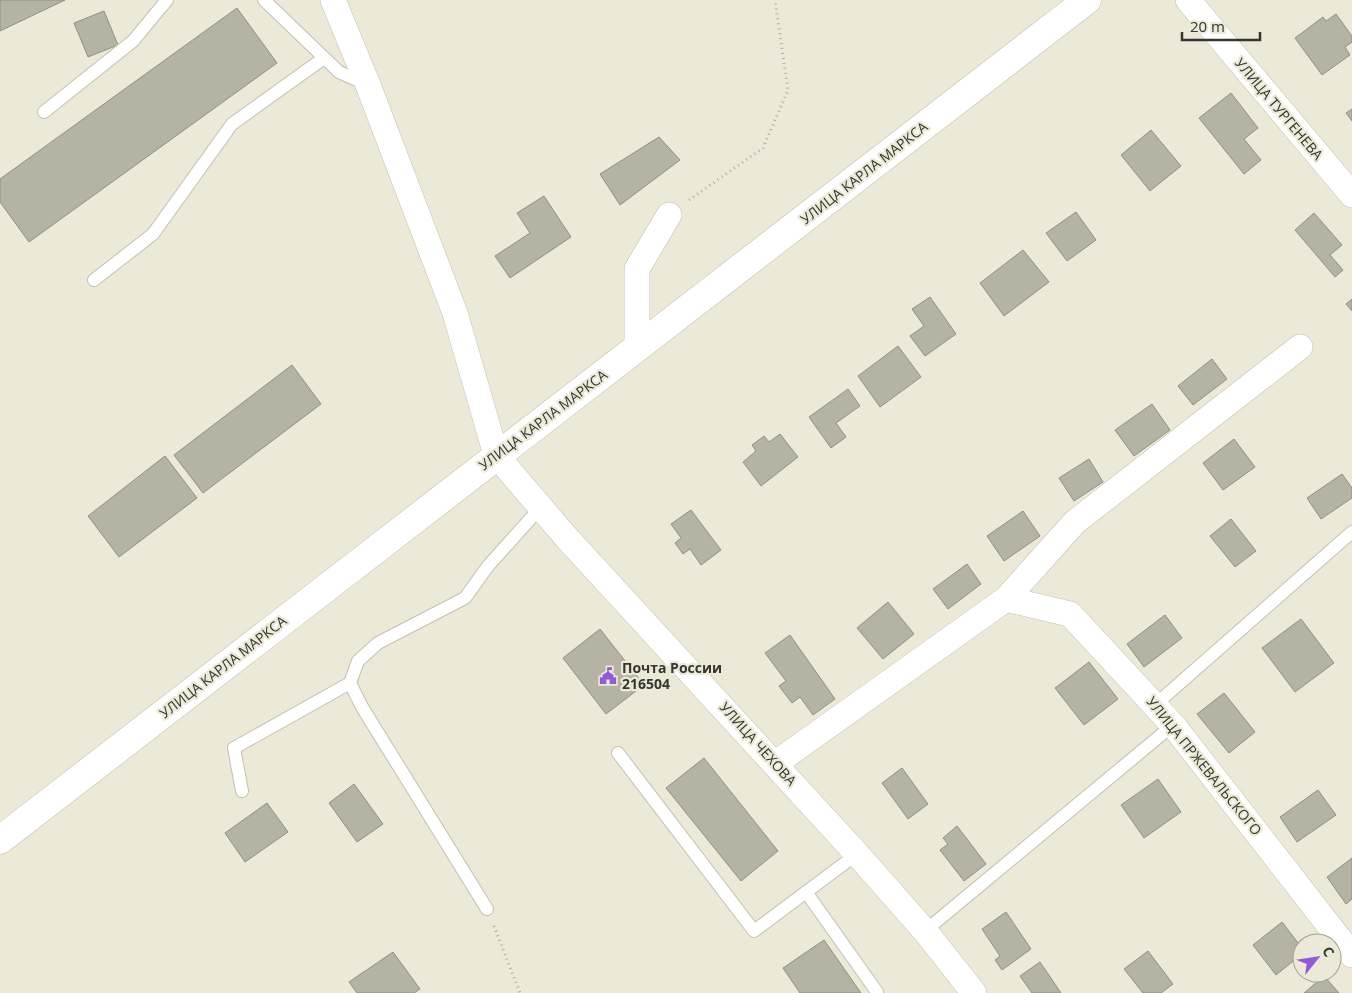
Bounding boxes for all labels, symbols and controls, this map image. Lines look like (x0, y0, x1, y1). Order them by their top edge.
scale bar (1182, 10, 1260, 42)
text: 20 m (1190, 16, 1225, 36)
street label: УЛИЦА ТУРГЕНЕВА (1231, 54, 1328, 164)
street label: УЛИЦА КАРЛА МАРКСА (796, 117, 931, 228)
street label: УЛИЦА КАРЛА МАРКСА (475, 365, 611, 474)
street label: УЛИЦА КАРЛА МАРКСА (155, 611, 290, 722)
place label: Почта России 216504 (622, 658, 722, 693)
public building icon: Почта России 216504 (598, 666, 618, 686)
street label: УЛИЦА ПРЖЕВАЛЬСКОГО (1143, 692, 1266, 839)
street label: УЛИЦА ЧЕХОВА (716, 698, 801, 790)
north arrow (1292, 933, 1342, 983)
text: С (1318, 943, 1339, 960)

